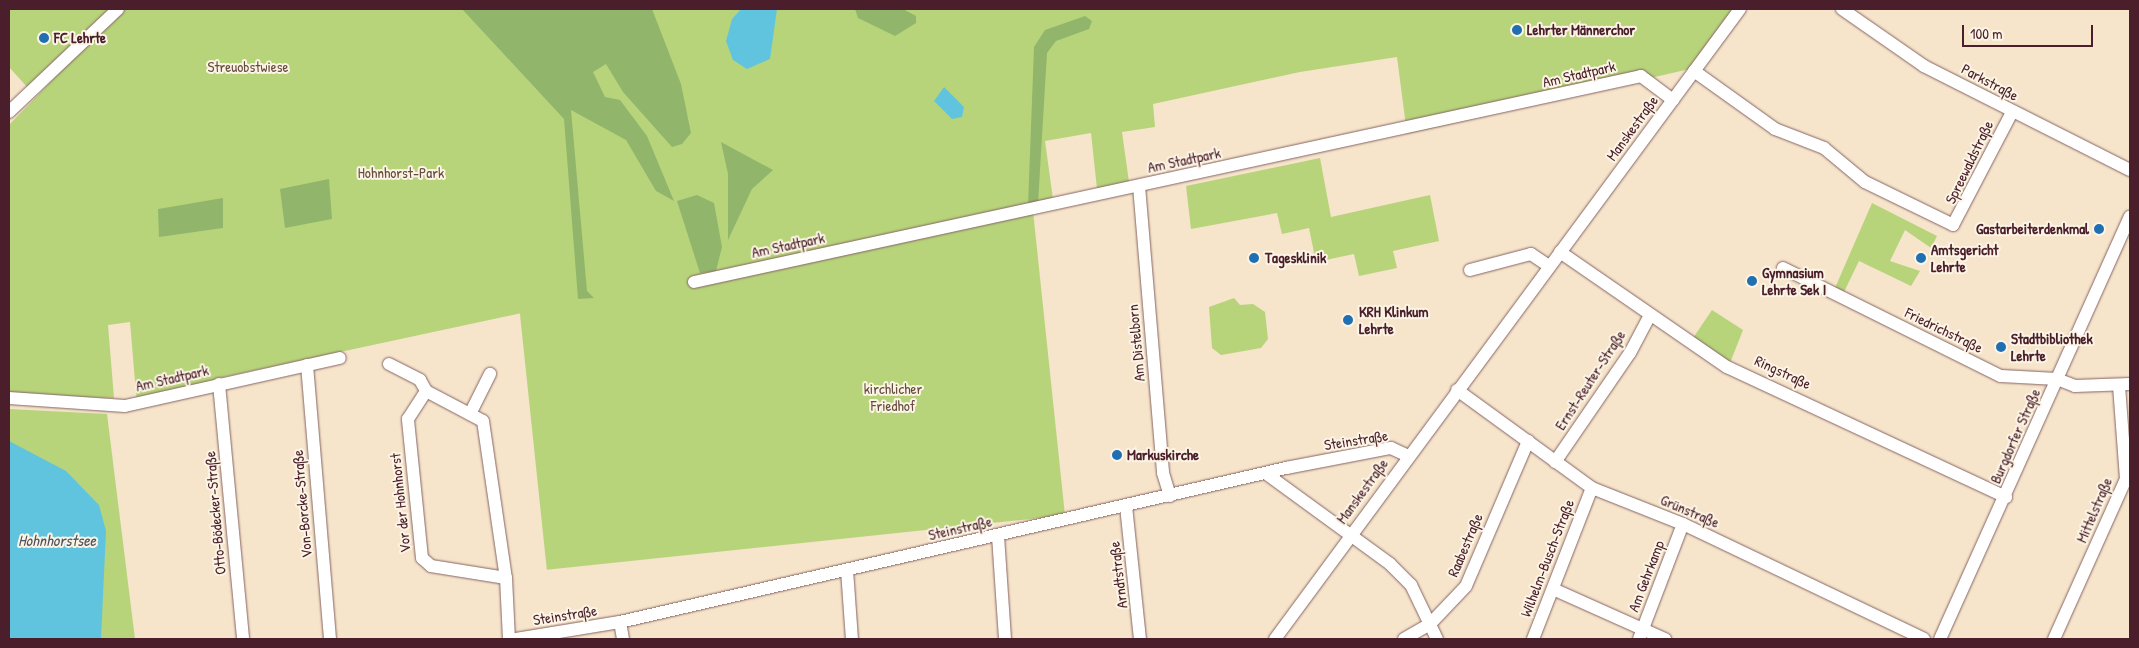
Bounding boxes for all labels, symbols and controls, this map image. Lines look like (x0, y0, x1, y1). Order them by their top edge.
scale bar (1964, 15, 2095, 47)
place label: Lehrter Männerchor (1527, 21, 1635, 39)
text: 100 m (1970, 23, 2003, 44)
marker: Lehrter Männerchor (1511, 24, 1523, 36)
place label: FC Lehrte (54, 29, 106, 47)
marker: FC Lehrte (38, 32, 50, 44)
street label: Am Stadtpark (1541, 57, 1617, 91)
park label: Streuobstwiese (208, 58, 288, 76)
street label: Parkstraße (1959, 60, 2021, 104)
street label: Manskestraße (1602, 92, 1662, 164)
street label: Spreewaldstraße (1941, 118, 1997, 206)
street label: Am Stadtpark (1146, 143, 1222, 177)
park label: Hohnhorst-Park (358, 164, 444, 182)
place label: Gastarbeiterdenkmal (1976, 220, 2089, 238)
marker: Gastarbeiterdenkmal (2093, 223, 2105, 235)
street label: Am Stadtpark (750, 228, 826, 262)
place label: Amtsgericht Lehrte (1931, 240, 1999, 275)
place label: Tagesklinik (1265, 249, 1326, 267)
marker: Tagesklinik (1247, 251, 1261, 265)
marker: Amtsgericht Lehrte (1915, 252, 1927, 264)
place label: Gymnasium Lehrte Sek I (1762, 263, 1826, 298)
marker: Gymnasium Lehrte Sek I (1746, 275, 1758, 287)
place label: KRH Klinkum Lehrte (1359, 302, 1429, 337)
street label: Friedrichstraße (1902, 303, 1986, 357)
street label: Am Distelborn (1124, 304, 1148, 382)
marker: KRH Klinkum Lehrte (1341, 313, 1355, 327)
street label: Ernst-Reuter-Straße (1551, 327, 1629, 433)
place label: Stadtbibliothek Lehrte (2011, 329, 2093, 364)
marker: Stadtbibliothek Lehrte (1995, 341, 2007, 353)
street label: Ringstraße (1752, 351, 1814, 393)
street label: Am Stadtpark (134, 361, 210, 395)
park label: kirchlicher Friedhof (864, 379, 922, 414)
street label: Burgdorfer Straße (1986, 386, 2044, 486)
street label: Steinstraße (1323, 426, 1389, 454)
place label: Markuskirche (1127, 446, 1199, 464)
street label: Von-Borcke-Straße (288, 449, 316, 559)
marker: Markuskirche (1111, 449, 1123, 461)
street label: Otto-Bödecker-Straße (201, 451, 229, 575)
street label: Vor der Hohnhorst (386, 452, 414, 554)
street label: Manskestraße (1332, 455, 1392, 527)
street label: Mittelstraße (2072, 475, 2116, 545)
street label: Grünstraße (1658, 491, 1722, 531)
street label: Wilhelm-Busch-Straße (1516, 497, 1578, 619)
street label: Raabestraße (1444, 511, 1486, 579)
street label: Steinstraße (926, 512, 994, 544)
water label: Hohnhorstsee (18, 530, 96, 550)
street label: Am Gehrkamp (1624, 538, 1668, 614)
street label: Arndtstraße (1105, 540, 1131, 610)
street label: Steinstraße (532, 601, 598, 629)

